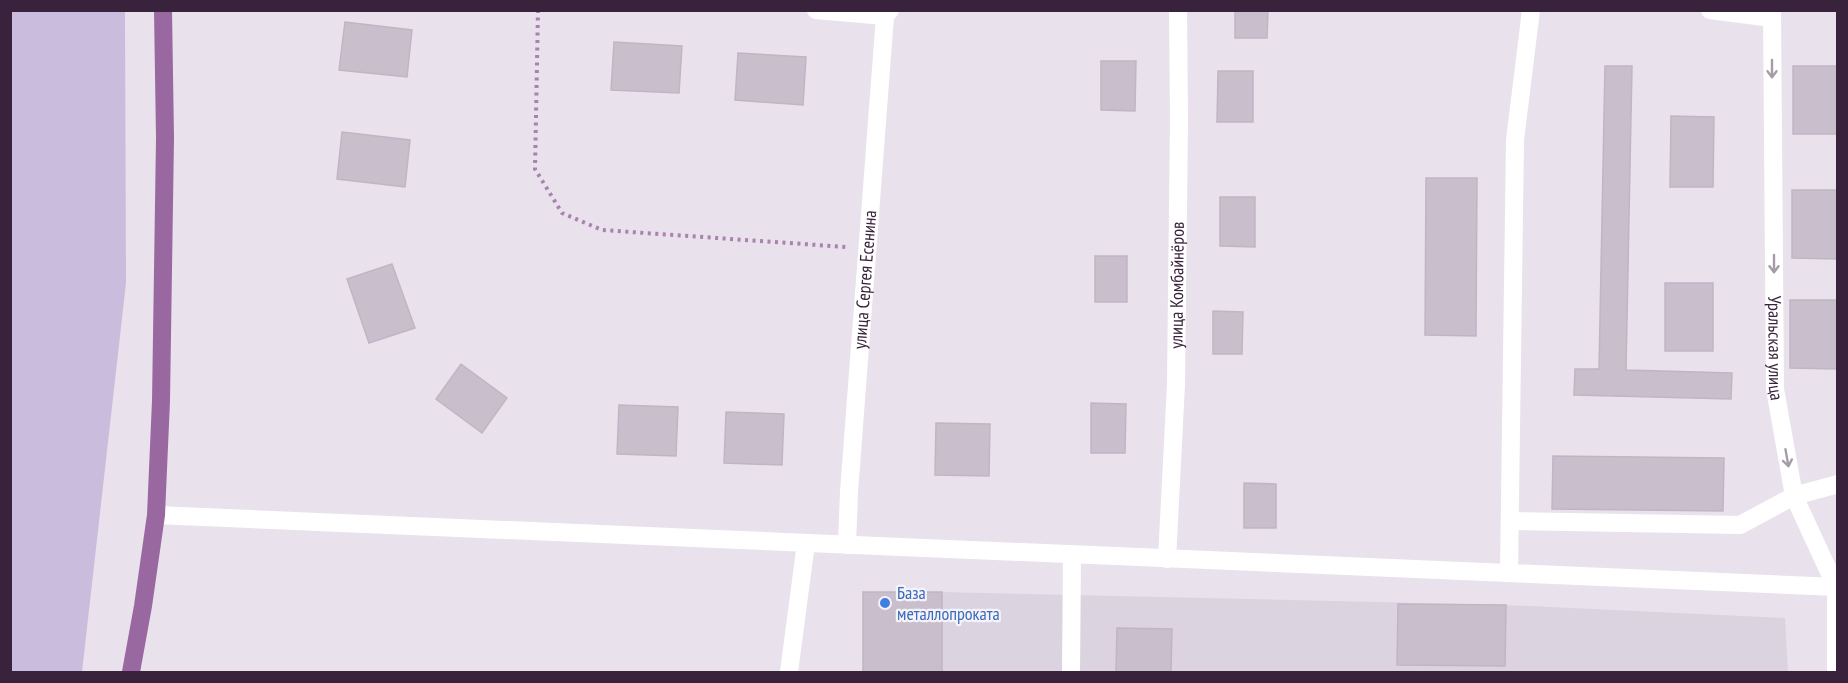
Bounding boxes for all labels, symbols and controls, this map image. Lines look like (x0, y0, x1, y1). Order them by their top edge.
one-way arrow (1766, 58, 1778, 78)
street label: улица Сергея Есенина (848, 209, 881, 350)
street label: улица Комбайнёров (1164, 222, 1189, 349)
one-way arrow (1768, 253, 1779, 273)
street label: Уральская улица (1763, 296, 1789, 402)
one-way arrow (1782, 448, 1793, 467)
place label: База металлопроката (897, 581, 1000, 625)
marker: База металлопроката (878, 596, 892, 610)

